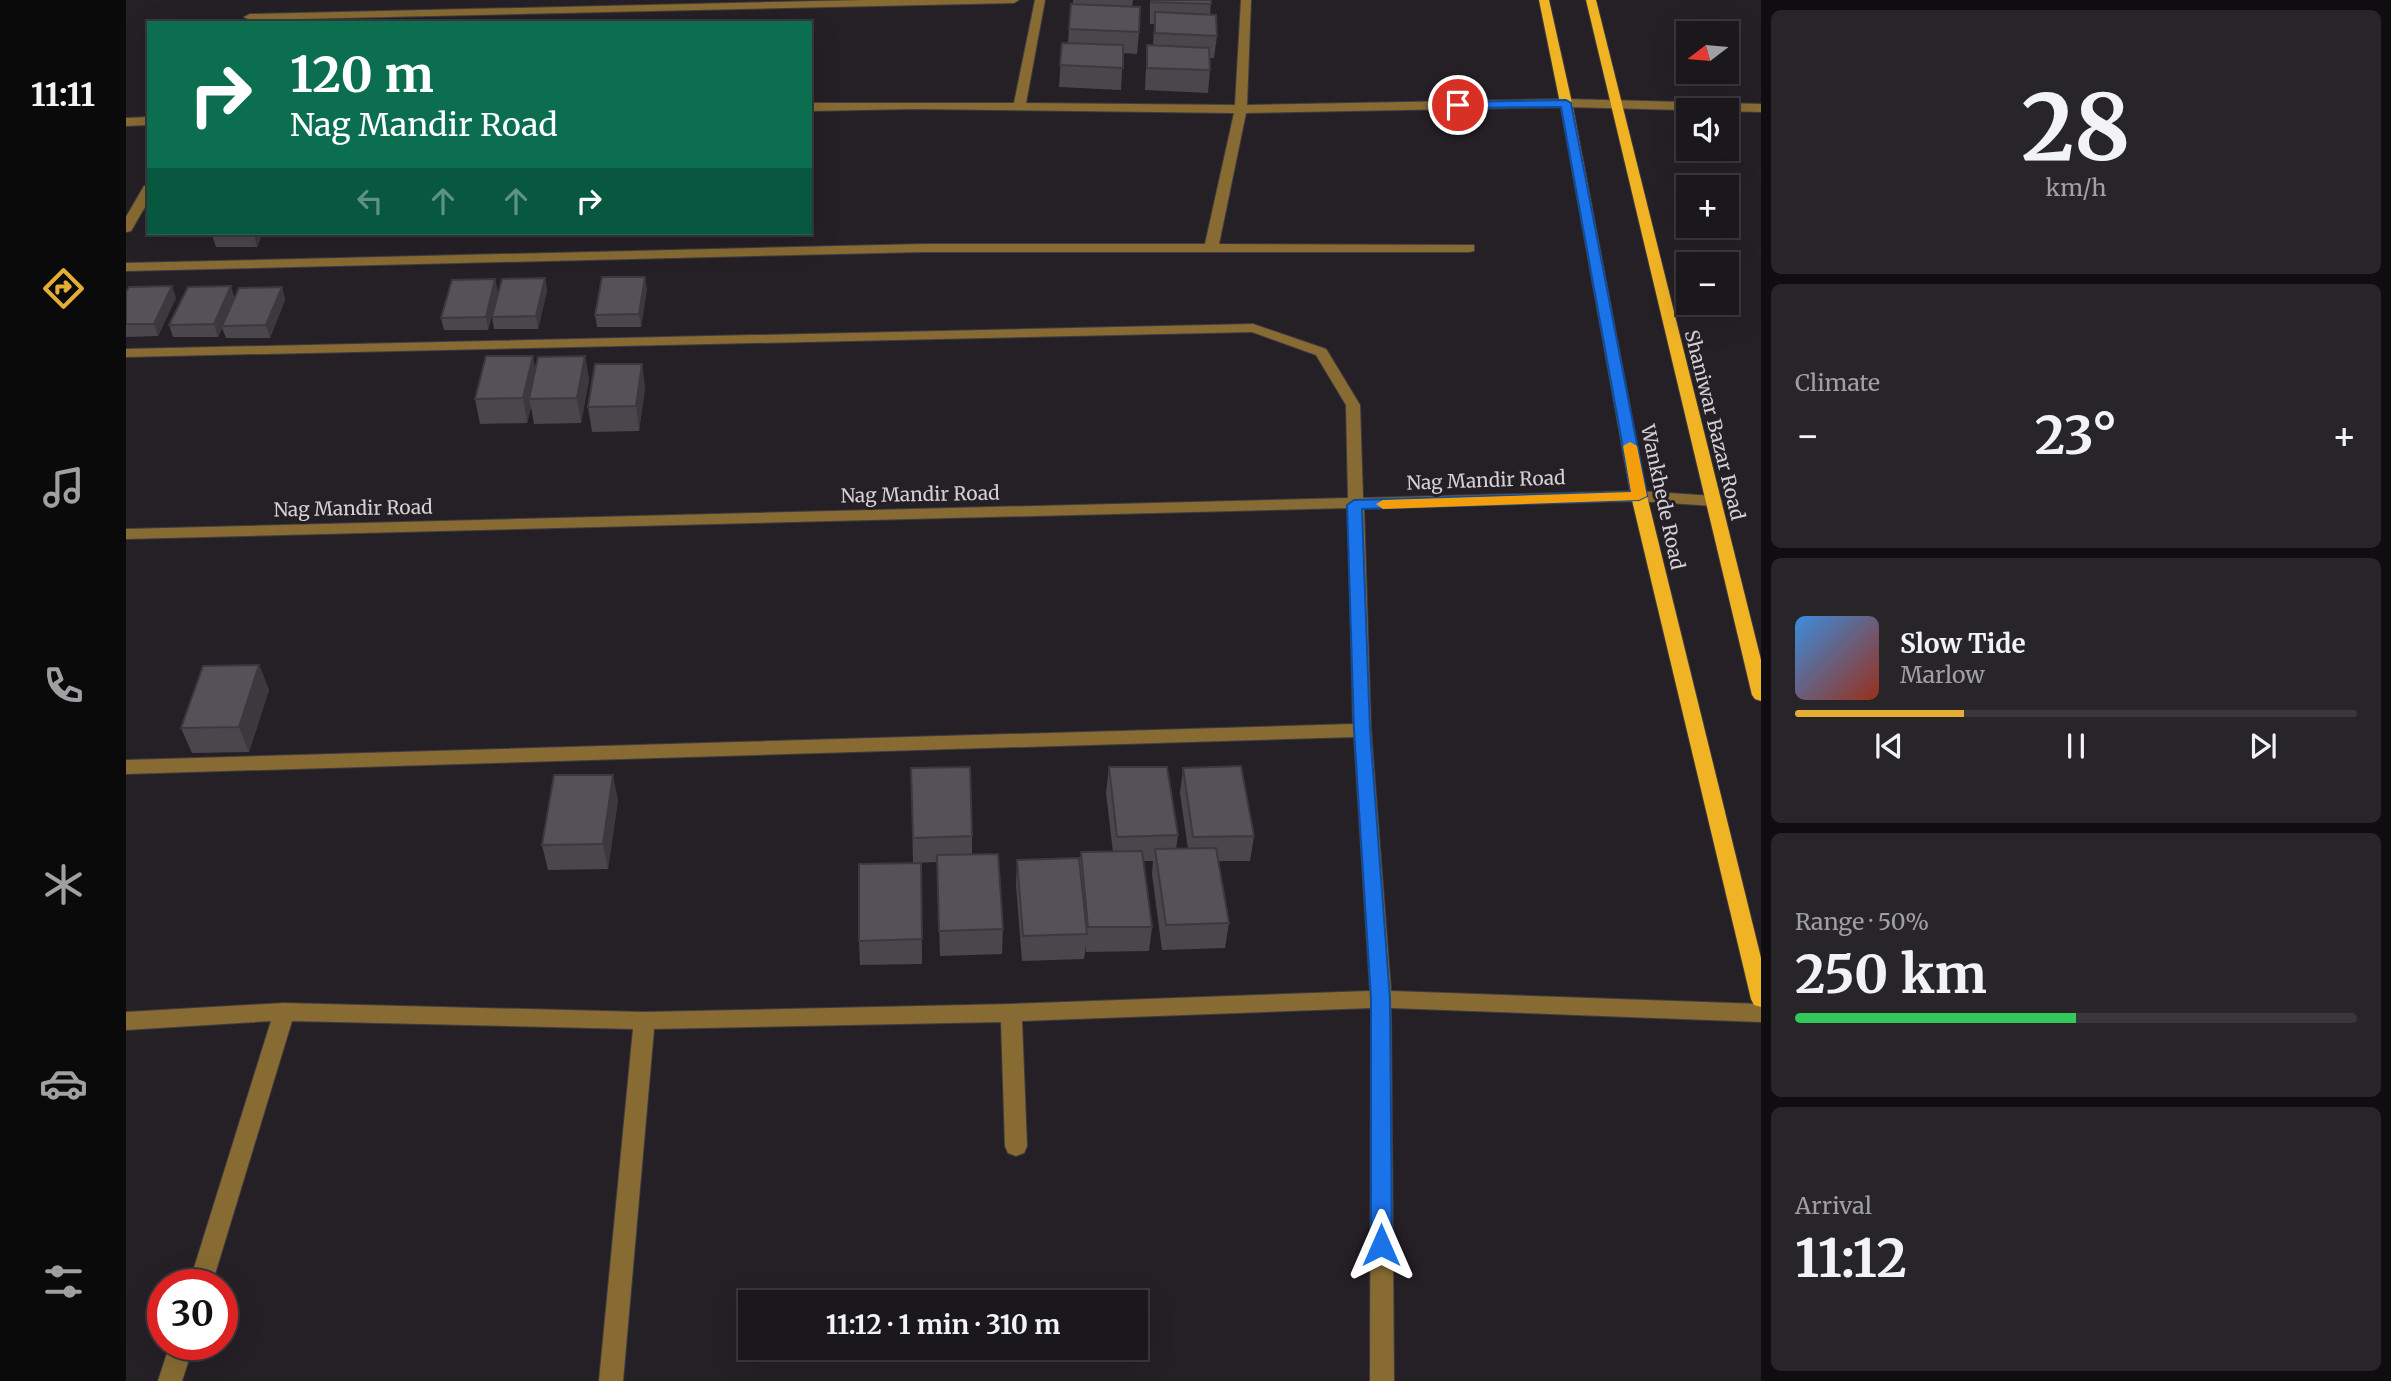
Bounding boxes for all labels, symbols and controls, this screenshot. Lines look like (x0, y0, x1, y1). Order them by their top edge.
north arrow (1676, 21, 1740, 84)
map controls (1676, 21, 1739, 315)
text: 120 m (290, 44, 434, 105)
icon: right (175, 49, 266, 140)
text: 28 (2021, 70, 2131, 185)
text: 11:11 (31, 75, 95, 115)
pin (1428, 75, 1488, 135)
icon: arrive (1439, 86, 1477, 124)
button: sound (1676, 98, 1739, 161)
text: Nag Mandir Road (290, 105, 558, 145)
text: km/h (2046, 173, 2106, 202)
button: + (1676, 175, 1739, 238)
icon: left (351, 182, 389, 220)
icon: ahead (424, 182, 462, 220)
icon: ahead (497, 182, 535, 220)
icon: right (570, 182, 608, 220)
button: − (1676, 252, 1739, 315)
icon: directions (39, 264, 88, 313)
street label: Shaniwar Bazar Road (1680, 327, 1750, 523)
text: Climate (1795, 368, 1880, 397)
text: 23° (2035, 403, 2117, 468)
text: − (1795, 412, 1820, 459)
text: + (2332, 412, 2357, 459)
street label: Wankhede Road (1636, 421, 1690, 572)
icon: music (39, 463, 88, 512)
street label: Nag Mandir Road (1406, 465, 1566, 495)
street label: Nag Mandir Road (840, 481, 1000, 507)
street label: Nag Mandir Road (273, 495, 433, 521)
text: Slow Tide (1900, 627, 2026, 660)
text: Marlow (1900, 660, 1985, 689)
icon: phone (39, 661, 88, 710)
icon: previous (1870, 727, 1908, 765)
icon: pause (2057, 727, 2095, 765)
icon: next (2244, 727, 2282, 765)
icon: climate (39, 860, 88, 909)
text: Range · 50% (1795, 907, 1929, 936)
text: 250 km (1795, 942, 1987, 1007)
icon: car (39, 1059, 88, 1108)
text: Arrival (1795, 1191, 1872, 1220)
position arrow (1344, 1208, 1418, 1282)
text: 11:12 (1795, 1226, 1907, 1291)
icon: filters (39, 1257, 88, 1306)
speed limit sign: 30 (147, 1269, 238, 1360)
text: 11:12 · 1 min · 310 m (826, 1308, 1060, 1341)

